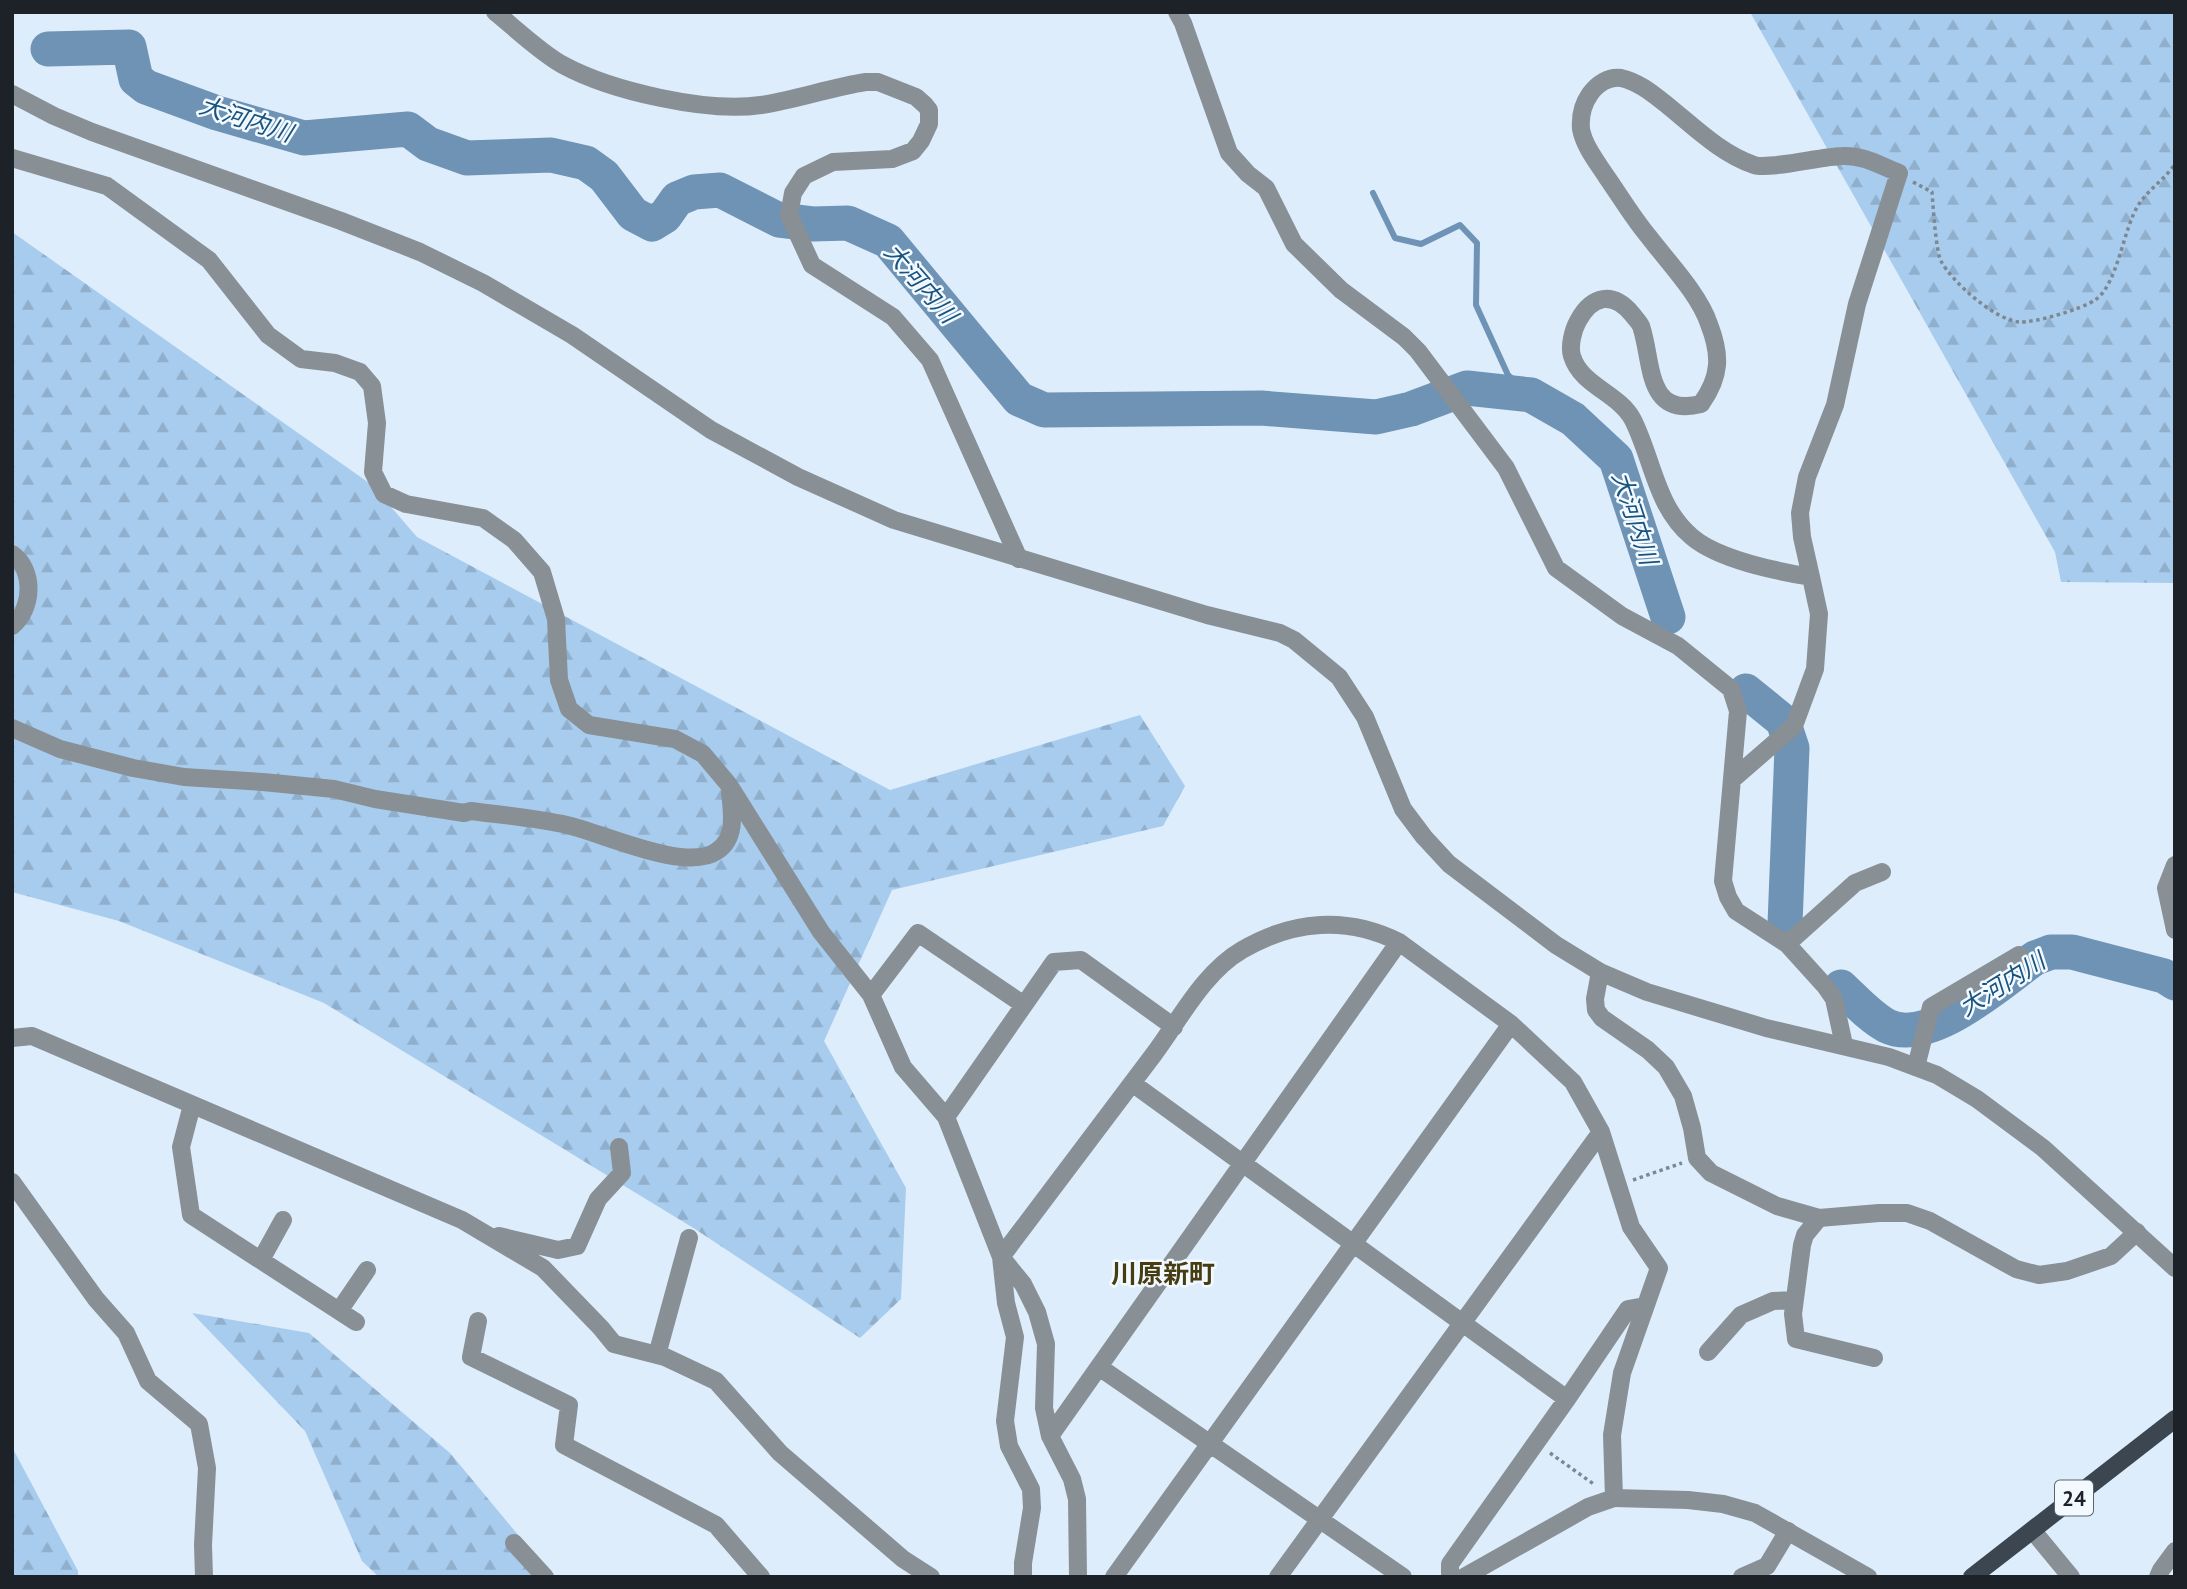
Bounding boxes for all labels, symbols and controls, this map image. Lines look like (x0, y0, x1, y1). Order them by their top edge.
water label: 大河内川 (196, 89, 299, 150)
water label: 大河内川 (878, 237, 966, 332)
water label: 大河内川 (1605, 468, 1666, 571)
water label: 大河内川 (1953, 944, 2053, 1023)
district label: 川原新町 (1111, 1257, 1215, 1290)
road number: 24 (2055, 1480, 2093, 1516)

